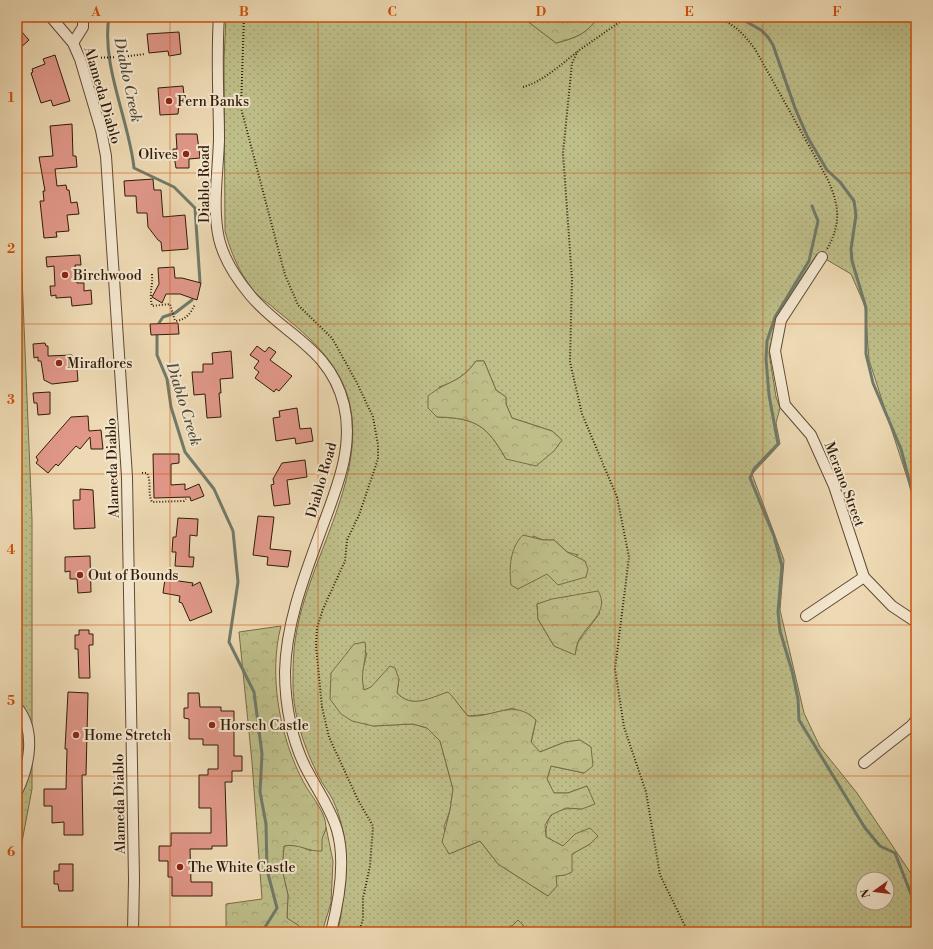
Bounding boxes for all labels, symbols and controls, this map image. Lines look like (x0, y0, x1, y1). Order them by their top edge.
text: A (90, 4, 101, 20)
text: B (239, 4, 249, 20)
text: C (387, 4, 397, 20)
text: D (536, 4, 546, 20)
text: E (684, 4, 694, 20)
text: F (832, 4, 842, 20)
water label: Diablo Creek (109, 35, 146, 124)
street label: Alameda Diablo (79, 43, 125, 146)
text: 1 (8, 90, 15, 106)
place label: Fern Banks (177, 93, 249, 111)
marker: Fern Banks (164, 96, 174, 106)
street label: Diablo Road (196, 145, 214, 223)
place label: Olives (138, 146, 178, 164)
marker: Olives (181, 149, 191, 159)
text: 2 (7, 241, 15, 257)
place label: Birchwood (72, 267, 142, 285)
marker: Birchwood (60, 270, 70, 280)
place label: Miraflores (67, 355, 133, 373)
marker: Miraflores (54, 358, 64, 368)
water label: Diablo Creek (162, 359, 205, 448)
text: 3 (7, 392, 15, 408)
street label: Alameda Diablo (102, 417, 124, 520)
street label: Merano Street (820, 439, 869, 529)
street label: Diablo Road (303, 440, 341, 520)
text: 4 (7, 542, 16, 558)
place label: Out of Bounds (88, 567, 178, 585)
marker: Out of Bounds (75, 570, 85, 580)
text: 5 (7, 693, 15, 709)
place label: Horsch Castle (220, 717, 309, 735)
marker: Horsch Castle (207, 720, 217, 730)
place label: Home Stretch (84, 727, 172, 745)
marker: Home Stretch (71, 730, 81, 740)
street label: Alameda Diablo (110, 753, 130, 855)
text: 6 (7, 844, 15, 860)
place label: The White Castle (188, 859, 295, 877)
marker: The White Castle (175, 862, 185, 872)
north arrow (855, 871, 895, 911)
text: N (858, 887, 874, 899)

